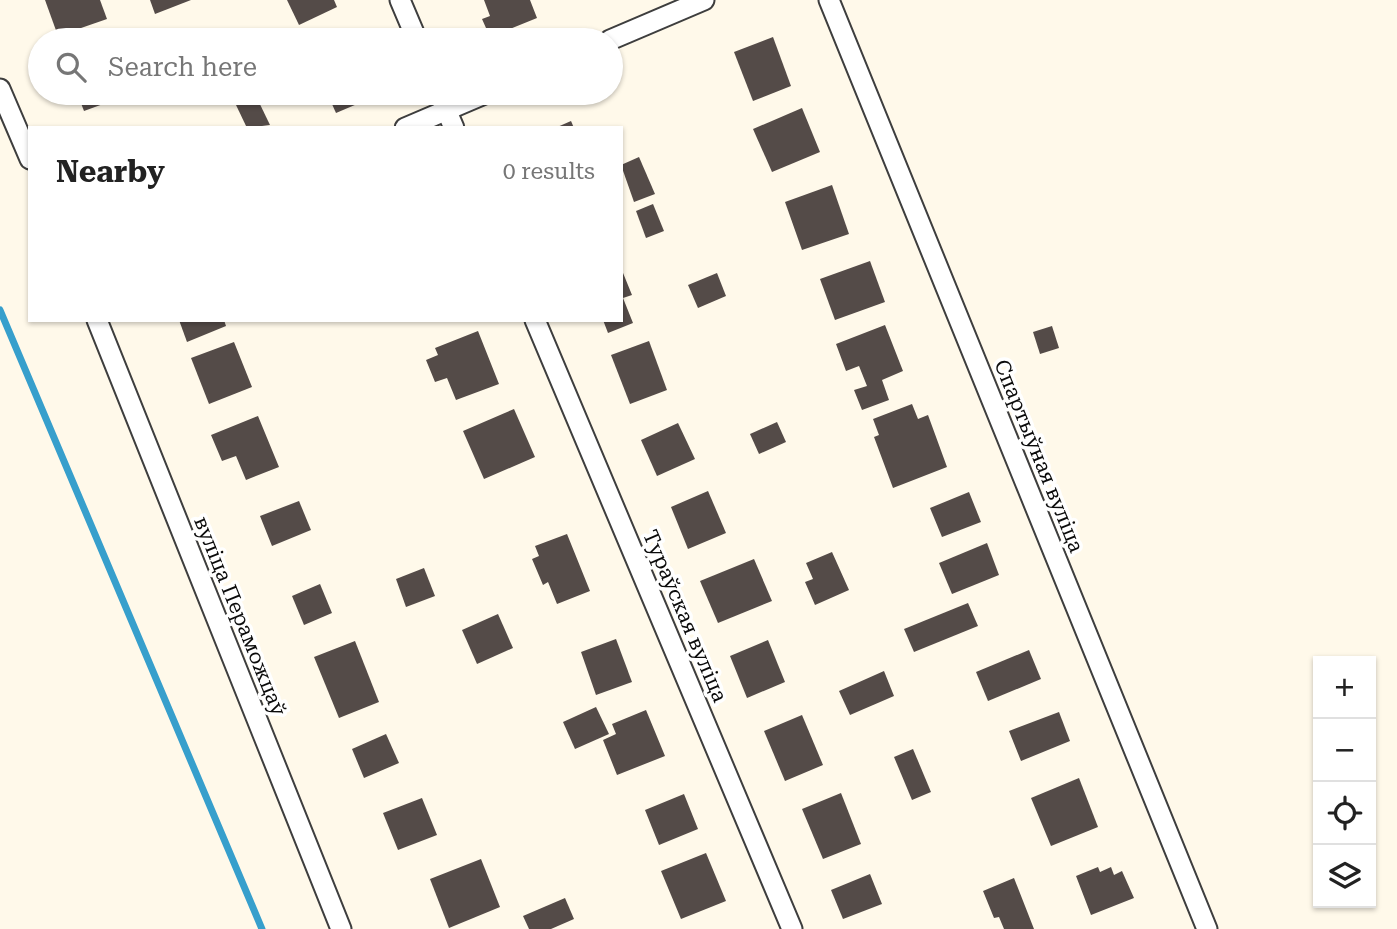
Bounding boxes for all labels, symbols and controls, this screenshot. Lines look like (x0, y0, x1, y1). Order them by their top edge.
search box (28, 28, 623, 105)
icon: search (52, 48, 90, 86)
text: Search here (108, 52, 257, 82)
text: Nearby (56, 154, 165, 189)
text: 0 results (503, 158, 595, 185)
street label: Спартыўная вуліца (989, 356, 1089, 557)
street label: вуліца Пераможцаў (189, 513, 291, 720)
street label: Тураўская вуліца (638, 526, 732, 706)
map controls (1313, 656, 1376, 908)
button: + (1313, 656, 1376, 719)
button: − (1313, 719, 1376, 782)
button: locate (1313, 782, 1376, 845)
button: layers (1313, 845, 1376, 908)

